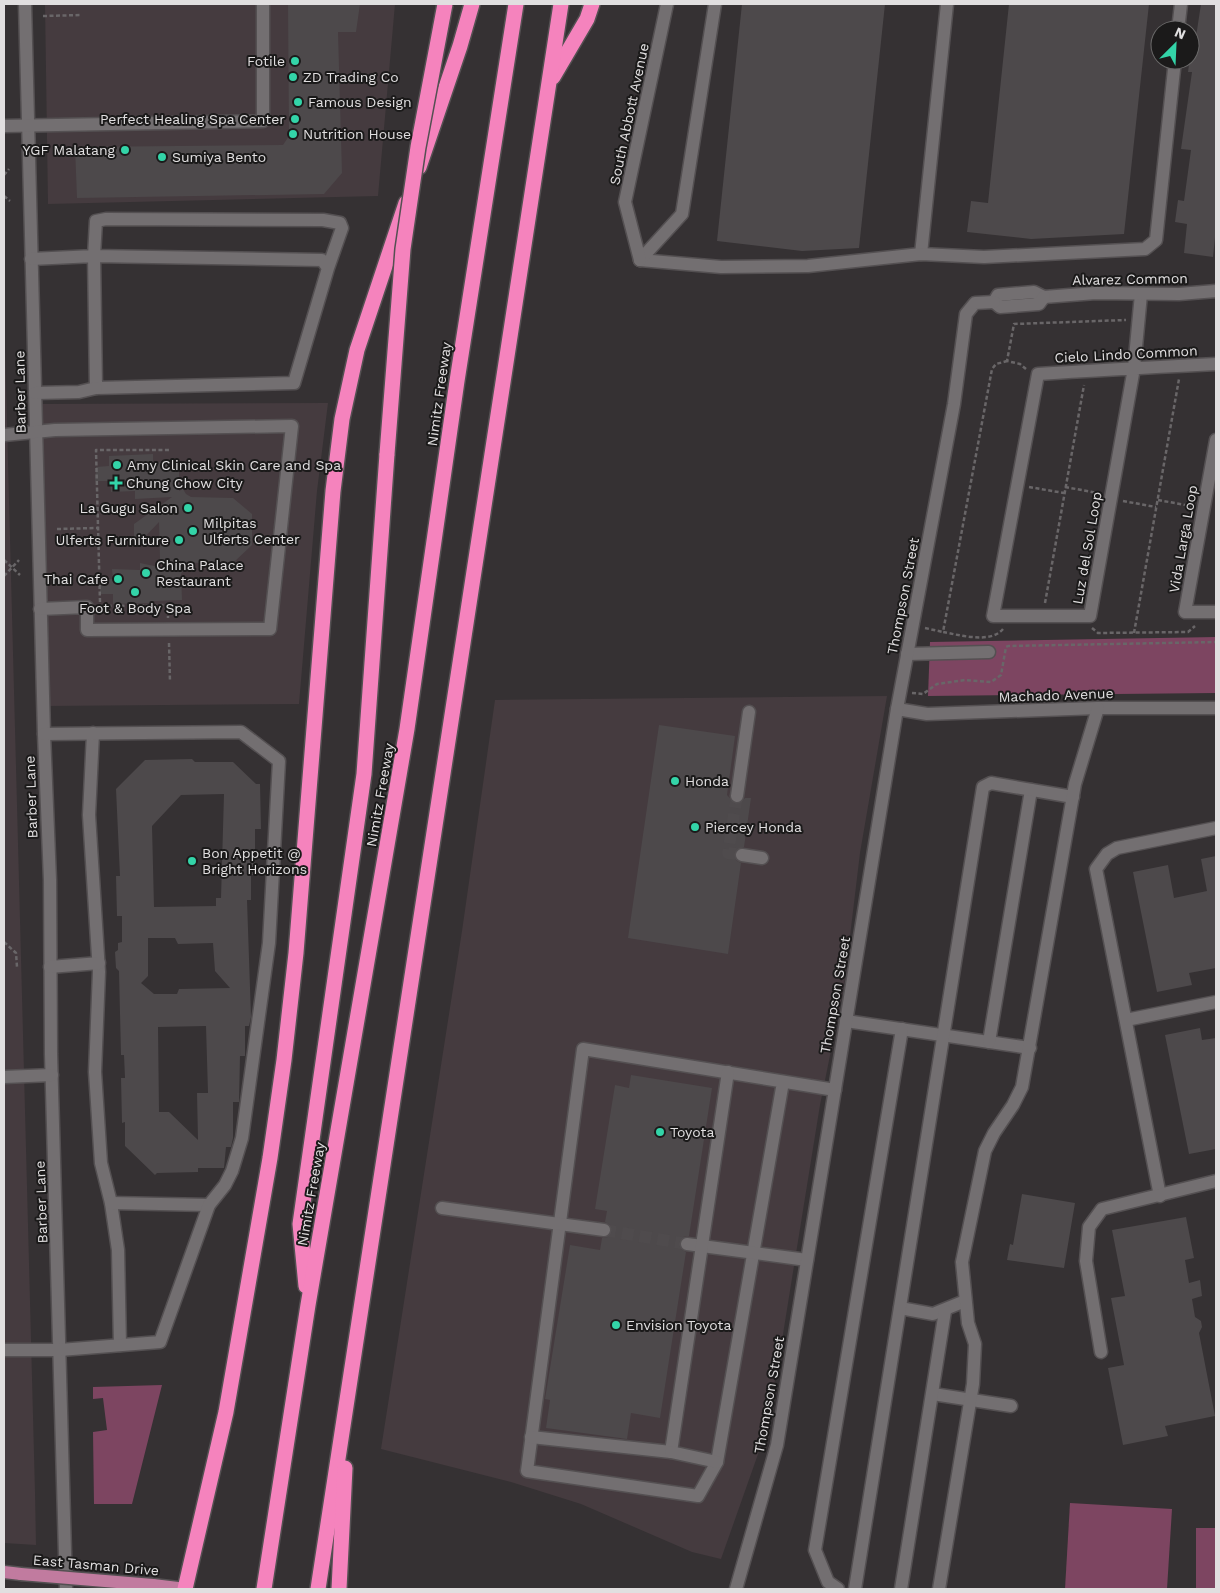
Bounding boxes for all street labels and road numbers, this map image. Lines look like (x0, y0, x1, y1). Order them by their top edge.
street label: South Abbott Avenue (606, 42, 652, 186)
street label: Alvarez Common (1072, 270, 1188, 288)
street label: Nimitz Freeway (424, 340, 454, 447)
street label: Cielo Lindo Common (1054, 342, 1198, 366)
street label: Barber Lane (11, 350, 29, 434)
street label: Vida Larga Loop (1166, 484, 1200, 594)
street label: Luz del Sol Loop (1069, 490, 1105, 606)
street label: Thompson Street (884, 536, 922, 656)
street label: Machado Avenue (998, 685, 1114, 705)
street label: Nimitz Freeway (363, 741, 397, 848)
street label: Barber Lane (22, 755, 40, 839)
street label: Thompson Street (817, 935, 853, 1055)
street label: Nimitz Freeway (294, 1140, 328, 1247)
street label: Barber Lane (32, 1160, 50, 1244)
street label: Thompson Street (751, 1335, 787, 1455)
street label: East Tasman Drive (32, 1552, 160, 1578)

